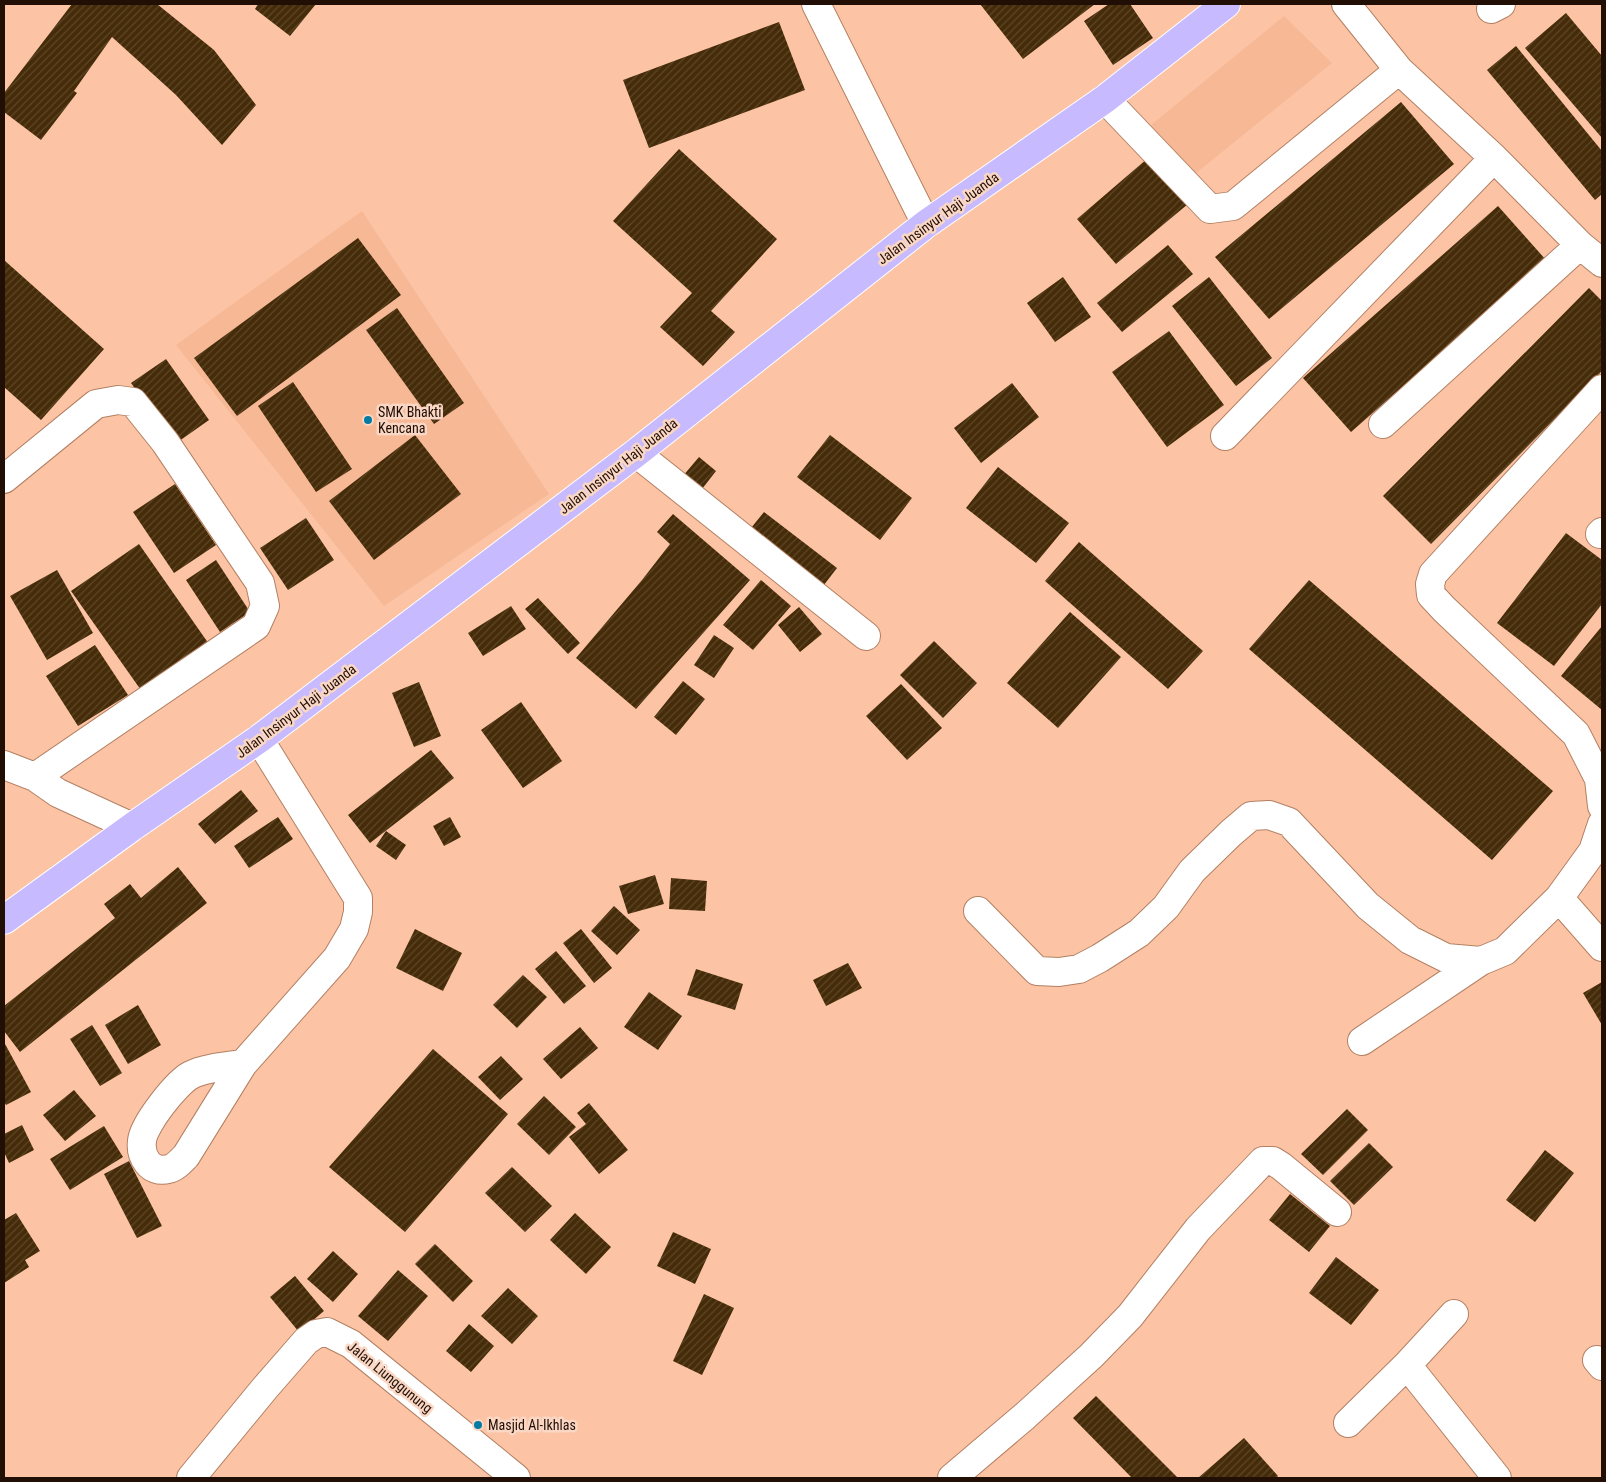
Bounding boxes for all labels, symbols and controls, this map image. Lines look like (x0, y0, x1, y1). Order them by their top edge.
street label: Jalan Insinyur Haji Juanda (874, 169, 1002, 267)
place label: SMK Bhakti Kencana (378, 404, 441, 436)
marker: SMK Bhakti Kencana (362, 414, 374, 426)
street label: Jalan Insinyur Haji Juanda (556, 415, 680, 517)
street label: Jalan Insinyur Haji Juanda (233, 661, 359, 761)
street label: Jalan Liunggunung (344, 1338, 436, 1416)
place label: Masjid Al-Ikhlas (488, 1417, 576, 1433)
marker: Masjid Al-Ikhlas (472, 1419, 484, 1431)

